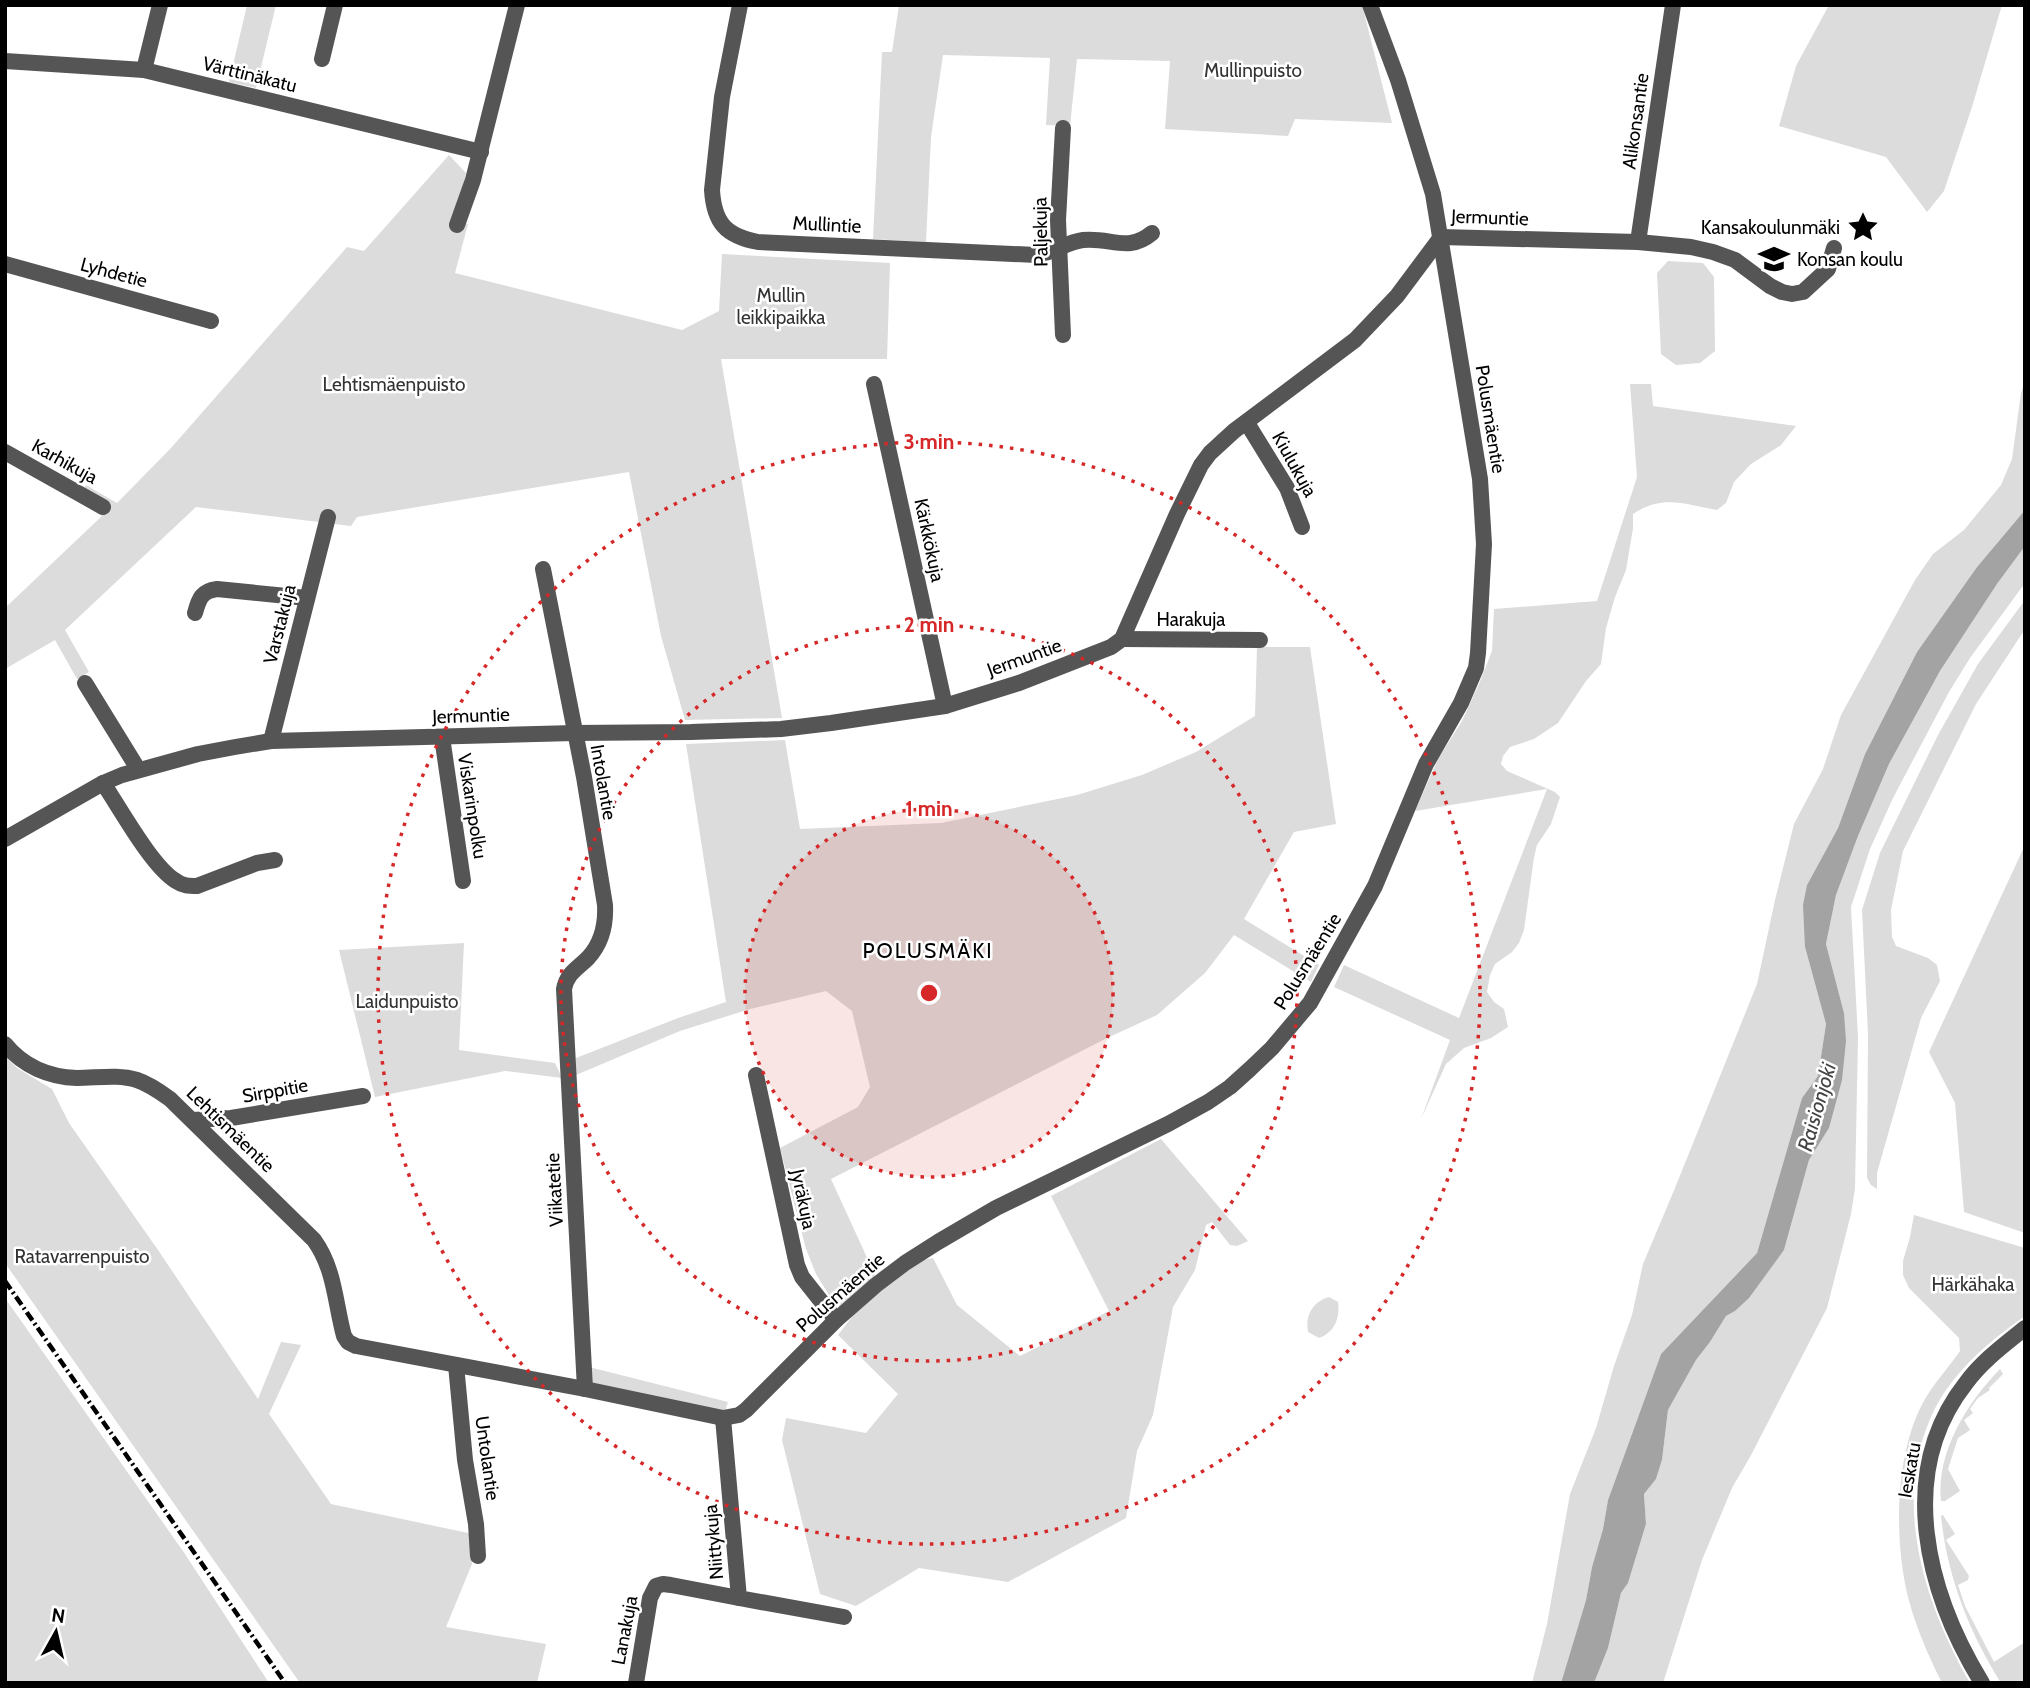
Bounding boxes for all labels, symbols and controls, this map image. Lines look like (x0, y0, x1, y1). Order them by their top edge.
street label: Värttinäkatu (200, 52, 299, 97)
park label: Mullinpuisto (1204, 59, 1302, 82)
street label: Alikonsantie (1617, 71, 1654, 171)
street label: Paljekuja (1028, 197, 1053, 267)
street label: Jermuntie (1450, 205, 1529, 230)
place icon: Kansakoulunmäki (1846, 210, 1880, 244)
street label: Mullintie (792, 211, 862, 238)
place label: Kansakoulunmäki (1701, 216, 1840, 239)
school or university icon: Konsan koulu (1757, 242, 1791, 276)
place label: Konsan koulu (1797, 248, 1903, 271)
street label: Lyhdetie (78, 253, 150, 293)
park label: Mullin leikkipaikka (737, 284, 825, 329)
street label: Polusmäentie (1471, 363, 1510, 475)
park label: Lehtismäenpuisto (323, 373, 465, 396)
street label: Kiulukuja (1267, 428, 1322, 501)
text: 3 min (904, 429, 954, 454)
street label: Karhikuja (28, 434, 102, 489)
street label: Kärkkökuja (909, 496, 950, 584)
street label: Varstakuja (259, 582, 300, 666)
street label: Harakuja (1157, 608, 1225, 631)
text: 2 min (904, 612, 954, 637)
street label: Jermuntie (983, 633, 1065, 682)
street label: Jermuntie (431, 703, 510, 728)
street label: Intolantie (586, 743, 621, 822)
street label: Viskarinpolku (453, 752, 492, 860)
text: 1 min (905, 796, 953, 821)
street label: Polusmäentie (1269, 909, 1346, 1014)
district label: POLUSMÄKI (862, 938, 994, 963)
centre of rings (917, 981, 941, 1005)
park label: Laidunpuisto (356, 990, 459, 1013)
water label: Raisionjoki (1792, 1059, 1842, 1154)
street label: Sirppitie (240, 1073, 310, 1108)
street label: Lehtismäentie (182, 1082, 280, 1177)
street label: Viikatetie (541, 1152, 568, 1228)
street label: Jyräkuja (786, 1166, 821, 1231)
park label: Ratavarrenpuisto (14, 1245, 150, 1268)
street label: Polusmäentie (791, 1248, 889, 1337)
park label: Härkähaka (1932, 1273, 2014, 1296)
street label: Untolantie (470, 1414, 505, 1502)
street label: Ieskatu (1893, 1441, 1926, 1500)
street label: Niittykuja (699, 1503, 728, 1580)
street label: Lanakuja (607, 1594, 642, 1667)
north arrow (21, 1597, 91, 1667)
text: N (50, 1603, 67, 1628)

